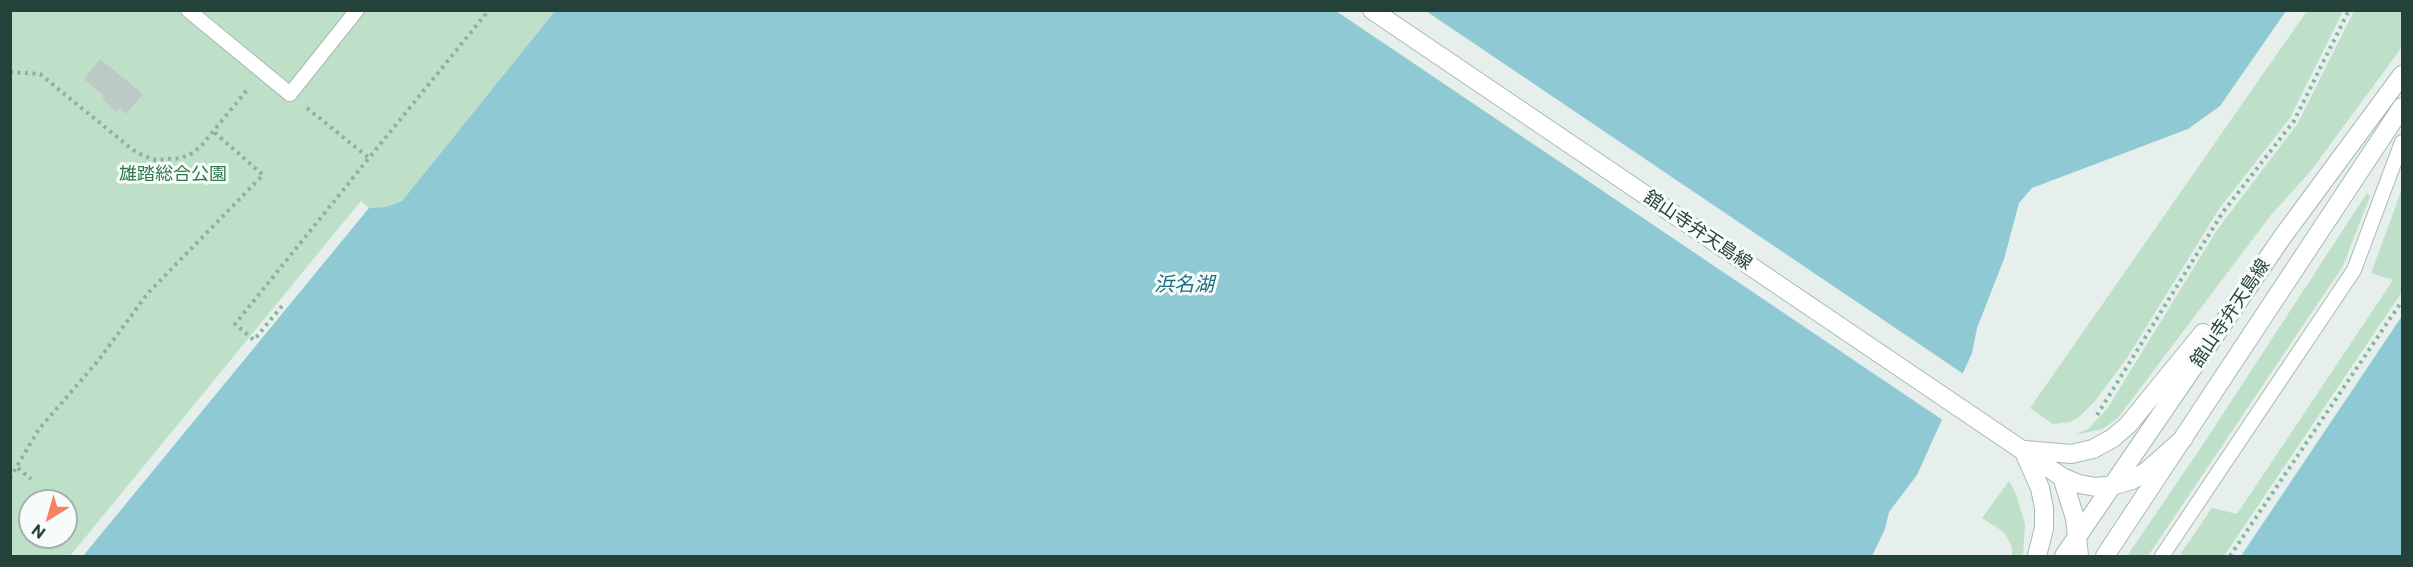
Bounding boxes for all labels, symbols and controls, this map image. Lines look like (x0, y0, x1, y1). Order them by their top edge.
park label: 雄踏総合公園 (119, 163, 227, 185)
street label: 舘山寺弁天島線 (1640, 186, 1756, 274)
street label: 舘山寺弁天島線 (2186, 255, 2274, 371)
water label: 浜名湖 (1154, 272, 1214, 296)
north arrow (18, 489, 78, 549)
text: N (28, 521, 49, 543)

